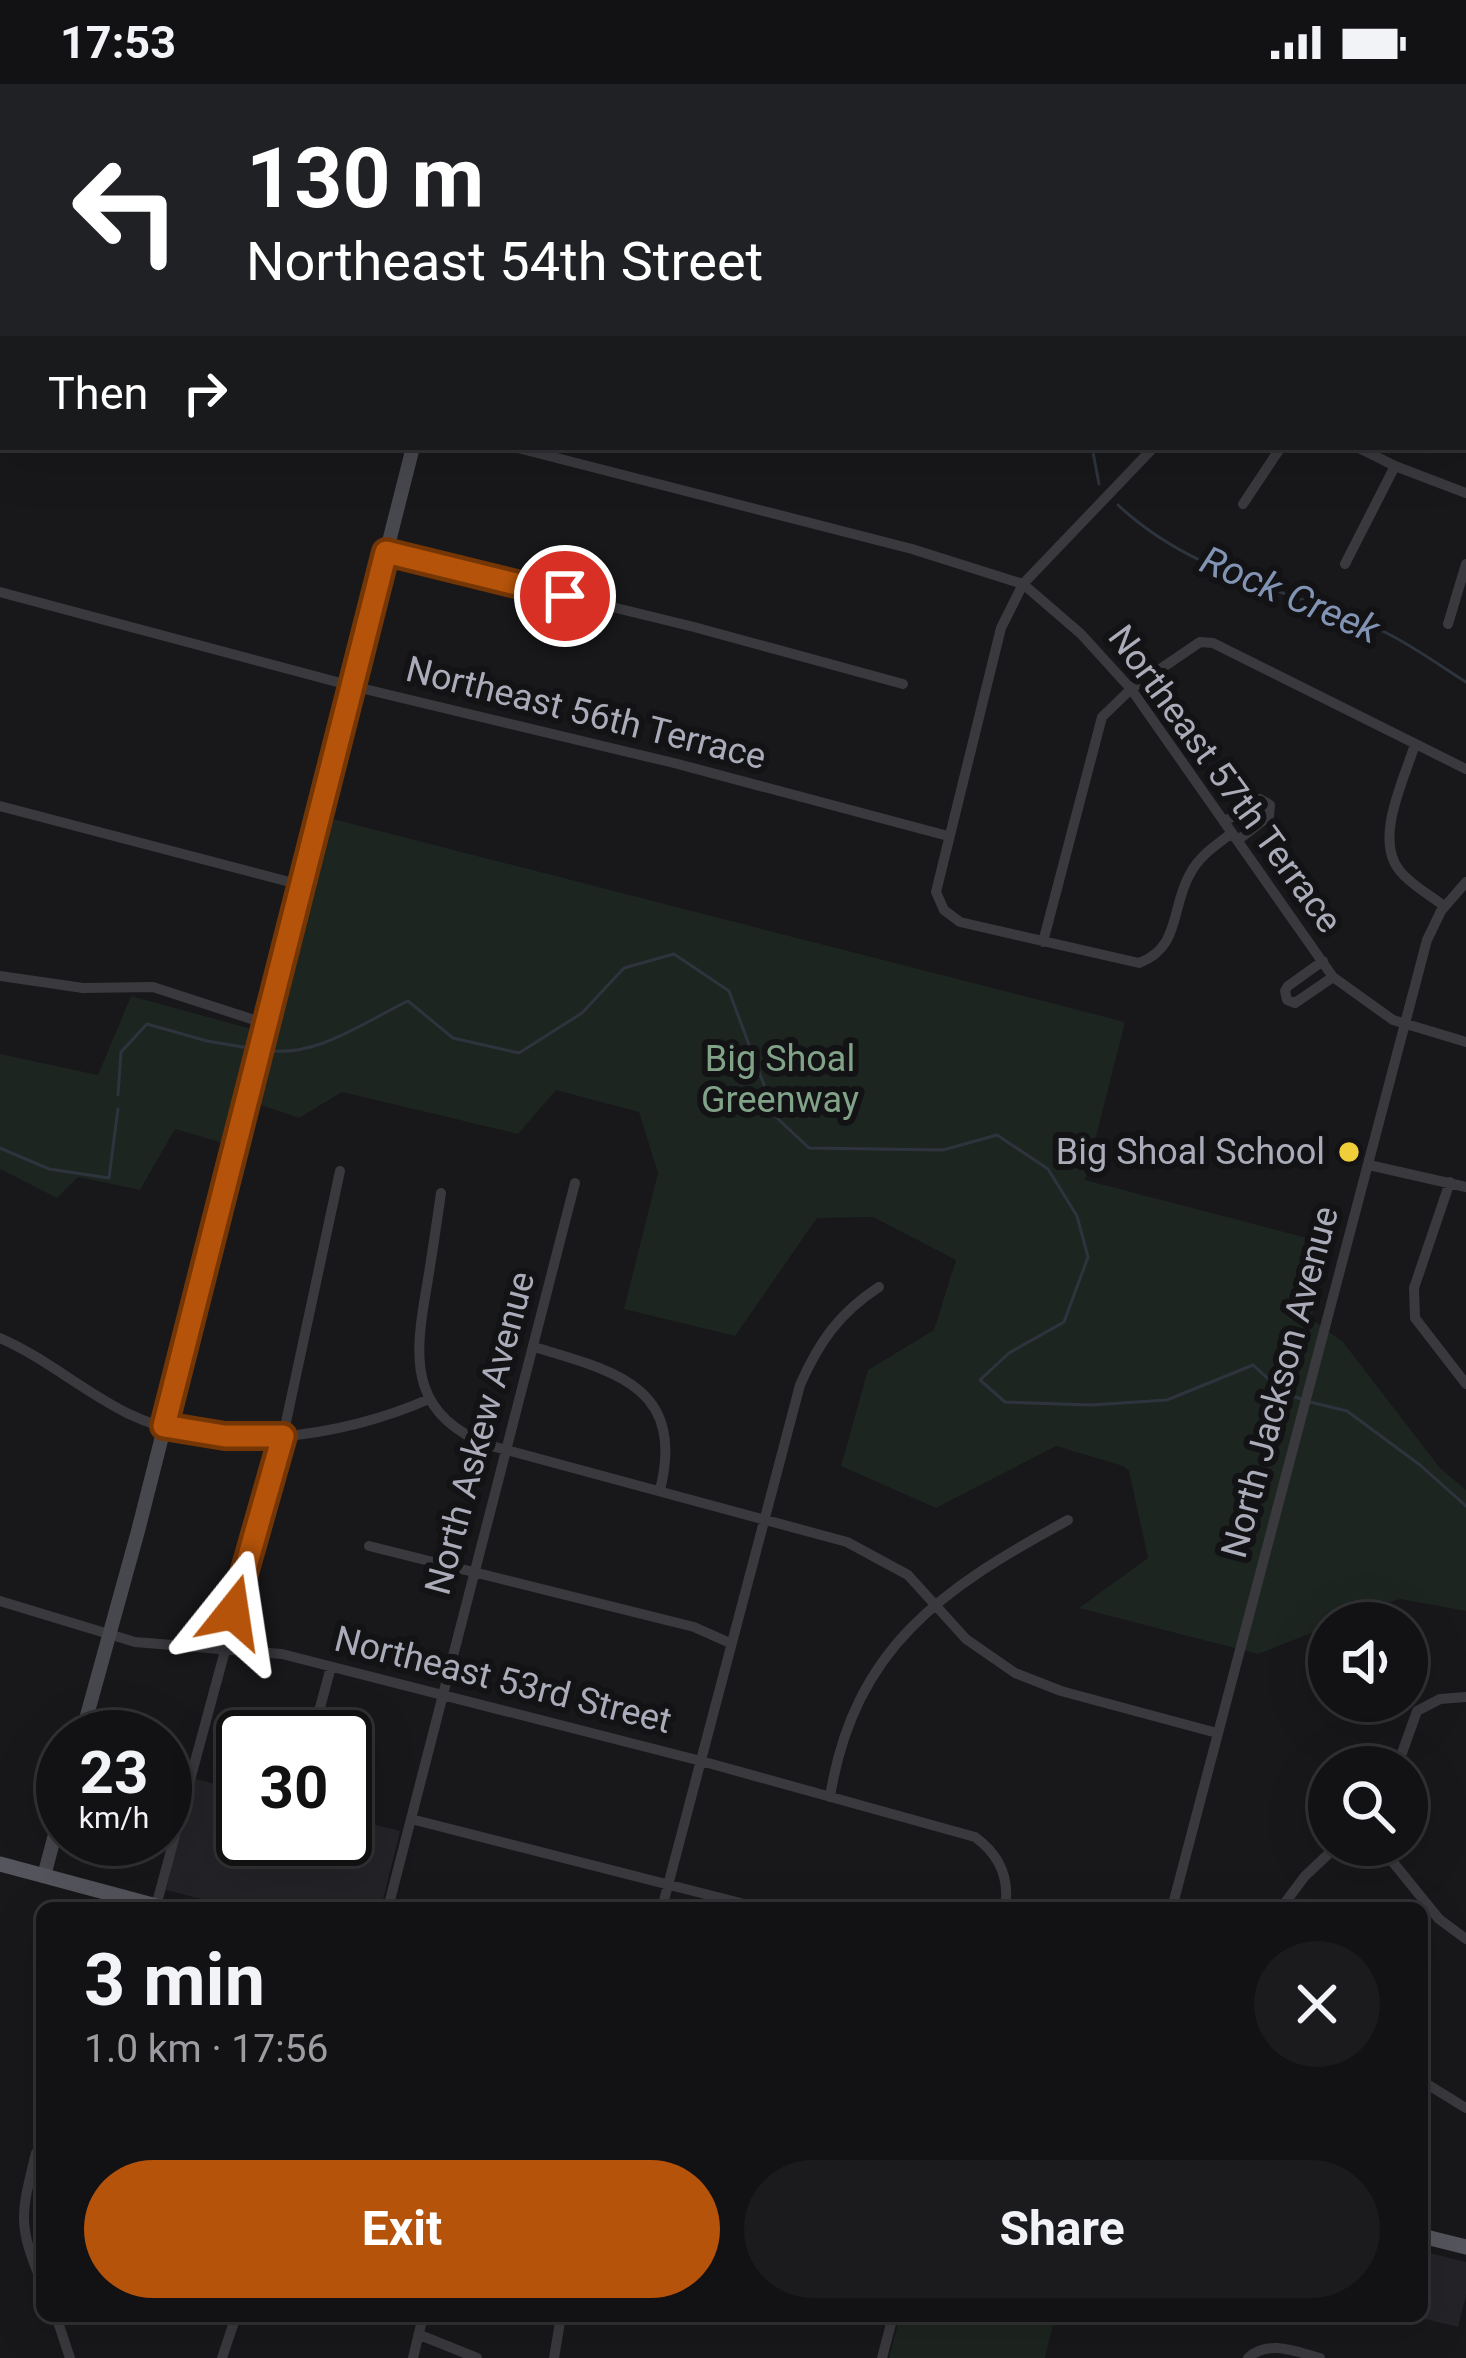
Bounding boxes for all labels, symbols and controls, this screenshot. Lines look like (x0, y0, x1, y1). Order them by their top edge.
text: 17:53 (60, 16, 176, 69)
text: 130 m (246, 129, 484, 228)
icon: left (48, 132, 204, 288)
text: Northeast 54th Street (246, 230, 763, 293)
icon: right (172, 360, 238, 426)
text: Then (48, 367, 148, 420)
water label: Rock Creek (1194, 537, 1388, 654)
pin (514, 545, 616, 647)
icon: arrive (532, 563, 598, 629)
street label: Northeast 57th Terrace (1100, 617, 1350, 941)
street label: Northeast 56th Terrace (402, 648, 770, 778)
park label: Big Shoal Greenway (701, 1038, 859, 1121)
place label: Big Shoal School (1056, 1131, 1325, 1173)
marker: Big Shoal School (1336, 1139, 1362, 1165)
street label: North Jackson Avenue (1213, 1202, 1347, 1562)
street label: North Askew Avenue (417, 1267, 543, 1599)
position arrow (170, 1549, 296, 1675)
map controls (1308, 1602, 1428, 1866)
button: sound (1308, 1602, 1428, 1722)
street label: Northeast 53rd Street (330, 1618, 676, 1742)
speed limit sign: 30 (216, 1710, 372, 1866)
text: 23 (80, 1737, 148, 1808)
button: search (1308, 1746, 1428, 1866)
text: km/h (79, 1800, 149, 1835)
text: 3 min (84, 1938, 265, 2023)
button: close (1254, 1941, 1380, 2067)
text: 1.0 km · 17:56 (84, 2026, 328, 2072)
button: Exit (84, 2160, 720, 2298)
button: Share (744, 2160, 1380, 2298)

